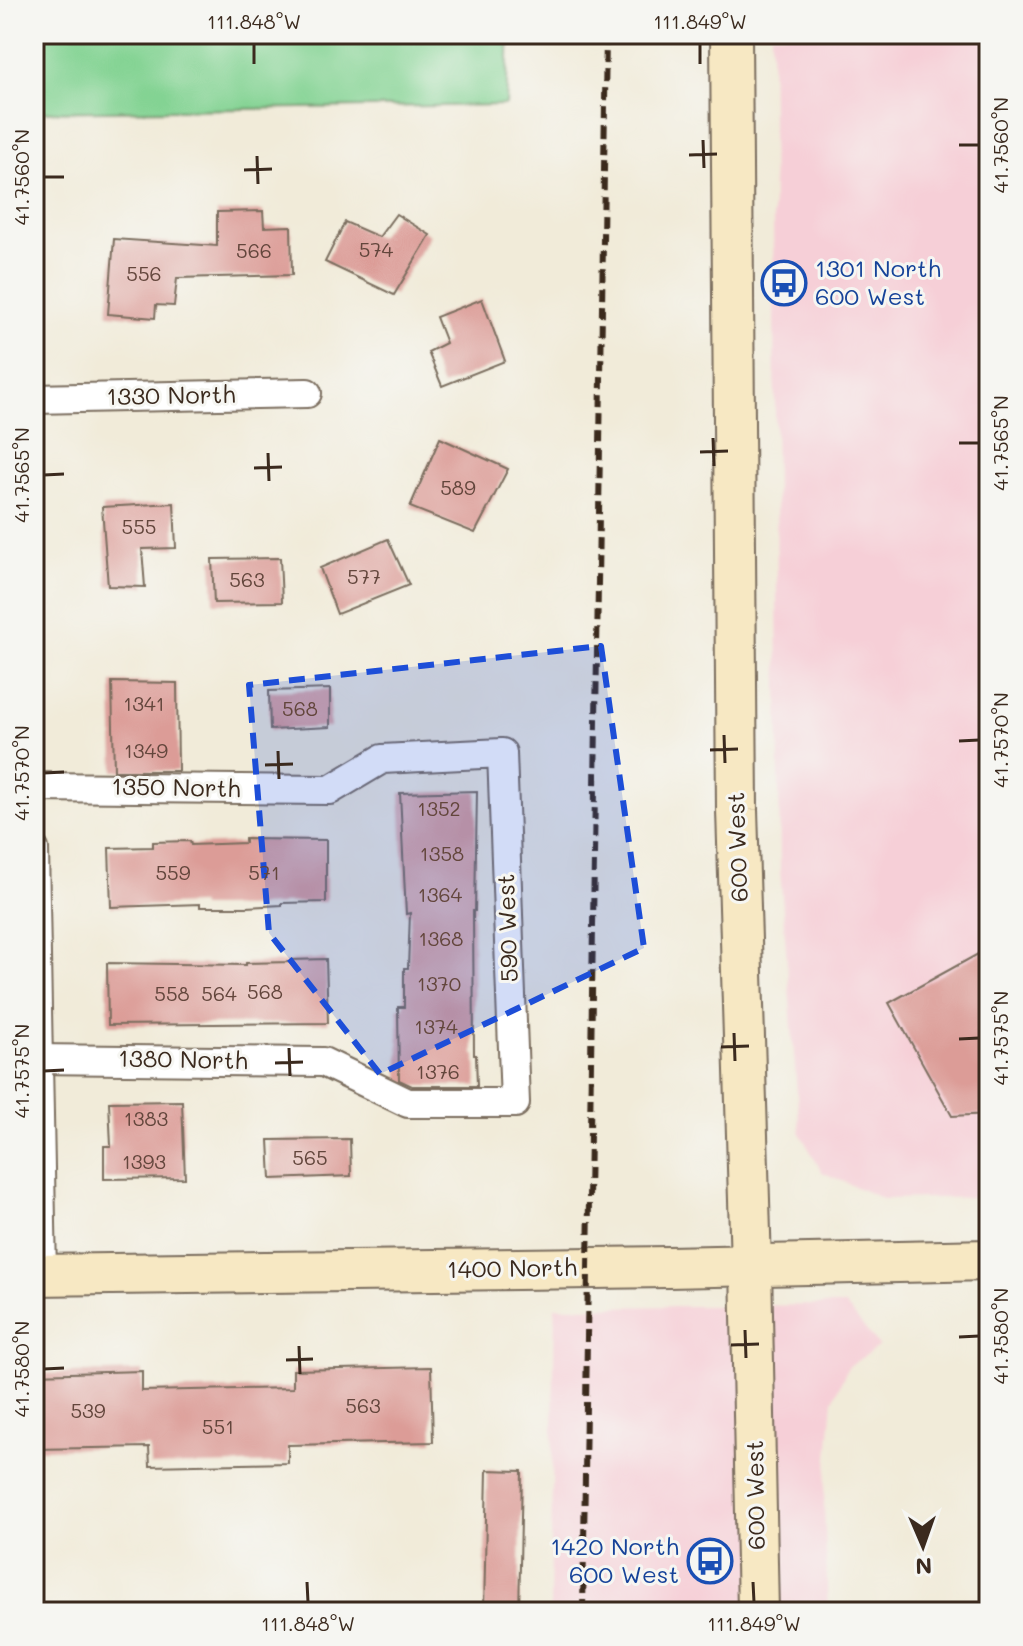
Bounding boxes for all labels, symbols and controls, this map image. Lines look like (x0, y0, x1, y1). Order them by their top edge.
text: 111.848°W (207, 8, 301, 34)
text: 111.849°W (653, 8, 747, 34)
text: 41.7560°N (987, 97, 1013, 193)
text: 41.7560°N (8, 129, 34, 225)
house number: 574 (359, 236, 394, 262)
house number: 566 (236, 237, 272, 263)
place label: 1301 North 600 West (815, 252, 941, 311)
bus stop icon: 1301 North 600 West (760, 259, 808, 307)
house number: 556 (126, 260, 162, 286)
street label: 1330 North (106, 378, 236, 411)
text: 41.7565°N (987, 395, 1013, 491)
text: 41.7565°N (8, 427, 34, 523)
house number: 589 (440, 474, 476, 500)
house number: 555 (122, 513, 156, 539)
house number: 577 (347, 563, 381, 589)
house number: 563 (229, 566, 265, 592)
house number: 1341 (123, 690, 165, 716)
text: 41.7570°N (987, 692, 1013, 788)
house number: 568 (282, 695, 318, 721)
text: 41.7570°N (8, 725, 34, 821)
house number: 1349 (124, 737, 168, 763)
street label: 1350 North (111, 770, 241, 803)
street label: 600 West (719, 792, 754, 903)
house number: 1352 (417, 795, 461, 821)
house number: 1358 (420, 840, 464, 866)
house number: 559 (155, 859, 191, 885)
house number: 571 (248, 859, 280, 885)
street label: 590 West (489, 873, 524, 983)
house number: 1364 (418, 881, 462, 907)
house number: 1368 (419, 925, 463, 951)
house number: 1370 (417, 970, 461, 996)
house number: 568 (247, 978, 283, 1004)
house number: 558 (154, 980, 190, 1006)
house number: 564 (201, 980, 237, 1006)
text: 41.7575°N (987, 991, 1013, 1085)
house number: 1374 (414, 1013, 458, 1039)
text: 41.7575°N (8, 1024, 34, 1118)
street label: 1380 North (118, 1042, 248, 1075)
house number: 1376 (416, 1058, 460, 1084)
house number: 1383 (124, 1105, 168, 1131)
house number: 565 (292, 1144, 328, 1170)
house number: 1393 (122, 1148, 166, 1174)
street label: 1400 North (447, 1251, 577, 1284)
text: 41.7580°N (987, 1288, 1013, 1384)
text: 41.7580°N (8, 1321, 34, 1417)
house number: 563 (345, 1392, 381, 1418)
house number: 539 (70, 1397, 106, 1423)
house number: 551 (202, 1413, 234, 1439)
street label: 600 West (738, 1440, 771, 1550)
north arrow (883, 1506, 963, 1586)
place label: 1420 North 600 West (550, 1530, 679, 1589)
bus stop icon: 1420 North 600 West (686, 1537, 734, 1585)
text: N (915, 1552, 933, 1581)
text: 111.848°W (261, 1610, 355, 1636)
text: 111.849°W (707, 1610, 801, 1636)

